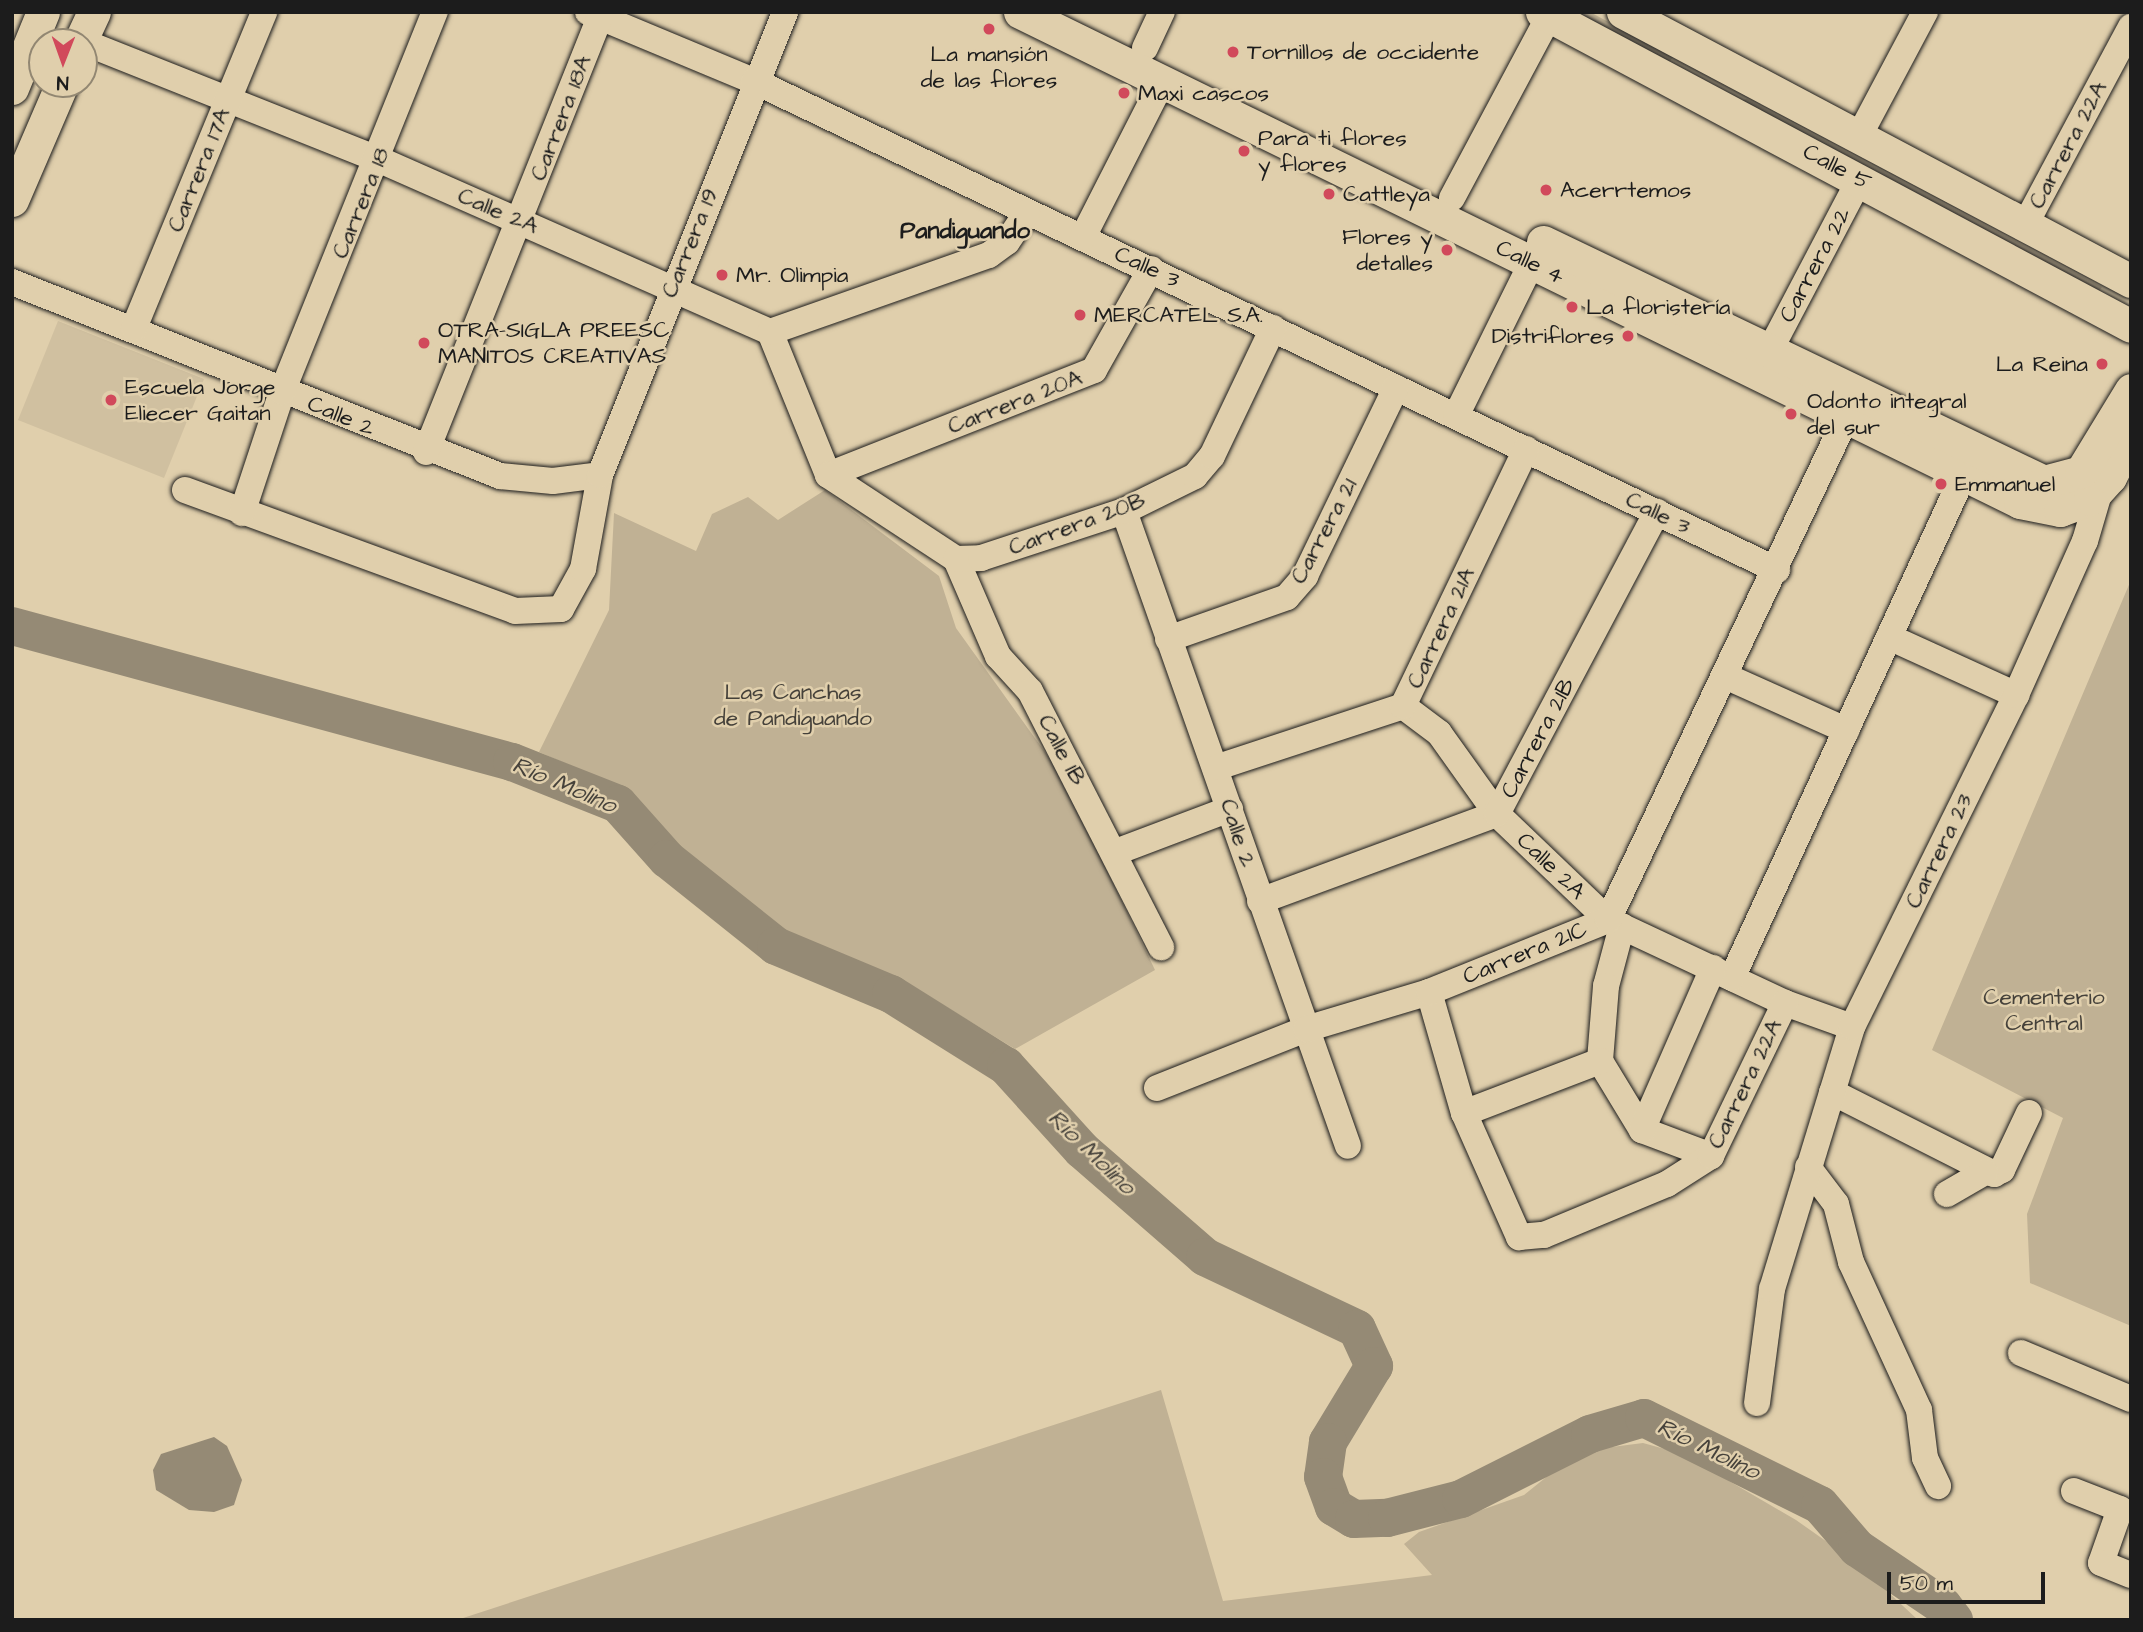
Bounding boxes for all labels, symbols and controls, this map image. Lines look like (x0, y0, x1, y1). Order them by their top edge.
marker: La mansión de las flores (981, 21, 997, 37)
north arrow (28, 28, 98, 98)
place label: Tornillos de occidente (1247, 38, 1479, 66)
place label: La mansión de las flores (921, 40, 1057, 94)
marker: Tornillos de occidente (1225, 44, 1241, 60)
street label: Carrera 18A (524, 51, 598, 185)
text: N (56, 69, 69, 96)
street label: Carrera 22A (2023, 77, 2113, 213)
place label: Maxi cascos (1138, 79, 1269, 107)
marker: Maxi cascos (1116, 85, 1132, 101)
street label: Carrera 17A (162, 104, 236, 236)
place label: Para ti flores y flores (1258, 124, 1407, 178)
street label: Calle 5 (1798, 138, 1876, 196)
street label: Carrera 18 (326, 143, 396, 263)
marker: Para ti flores y flores (1236, 143, 1252, 159)
place label: Acerrtemos (1560, 176, 1691, 204)
place label: Cattleya (1343, 180, 1430, 208)
street label: Calle 2A (454, 182, 542, 240)
marker: Acerrtemos (1538, 182, 1554, 198)
street label: Carrera 19 (656, 184, 724, 302)
marker: Cattleya (1321, 186, 1337, 202)
street label: Carrera 22 (1773, 203, 1857, 327)
district label: Pandiguando (900, 218, 1030, 246)
place label: Flores y detalles (1342, 223, 1433, 277)
street label: Calle 4 (1491, 234, 1569, 290)
street label: Calle 3 (1110, 240, 1184, 294)
marker: Flores y detalles (1439, 242, 1455, 258)
place label: Mr. Olimpia (736, 261, 849, 289)
marker: Mr. Olimpia (714, 267, 730, 283)
place label: La floristería (1586, 293, 1730, 321)
marker: La floristería (1564, 299, 1580, 315)
place label: MERCATEL S.A. (1094, 301, 1263, 329)
marker: MERCATEL S.A. (1072, 307, 1088, 323)
place label: OTRA-SIGLA PREESC MANITOS CREATIVAS (438, 316, 669, 370)
place label: Distriflores (1492, 322, 1614, 350)
marker: Distriflores (1620, 328, 1636, 344)
marker: OTRA-SIGLA PREESC MANITOS CREATIVAS (416, 335, 432, 351)
place label: La Reina (1996, 350, 2088, 378)
marker: La Reina (2094, 356, 2110, 372)
street label: Carrera 20A (944, 364, 1086, 440)
place label: Escuela Jorge Eliecer Gaitan (125, 373, 275, 427)
place label: Odonto integral del sur (1807, 387, 1967, 441)
street label: Calle 2 (303, 390, 379, 442)
marker: Escuela Jorge Eliecer Gaitan (103, 392, 119, 408)
marker: Odonto integral del sur (1781, 404, 1801, 424)
place label: Emmanuel (1955, 470, 2055, 498)
street label: Carrera 21 (1285, 474, 1363, 588)
marker: Emmanuel (1933, 476, 1949, 492)
street label: Calle 3 (1621, 486, 1695, 540)
street label: Carrera 20B (1005, 487, 1149, 561)
street label: Carrera 21A (1401, 563, 1481, 693)
street label: Carrera 21B (1495, 673, 1581, 803)
park label: Las Canchas de Pandiguando (714, 678, 872, 732)
street label: Calle 1B (1032, 710, 1092, 790)
water label: Río Molino (508, 751, 620, 821)
street label: Carrera 23 (1899, 789, 1979, 913)
street label: Calle 2 (1214, 795, 1262, 871)
street label: Calle 2A (1511, 827, 1591, 905)
street label: Carrera 21C (1459, 916, 1591, 990)
park label: Cementerio Central (1983, 983, 2105, 1037)
street label: Carrera 22A (1702, 1015, 1788, 1153)
water label: Río Molino (1041, 1104, 1141, 1202)
water label: Río Molino (1652, 1413, 1764, 1487)
scale bar (1891, 1558, 2048, 1602)
text: 50 m (1900, 1569, 1953, 1598)

